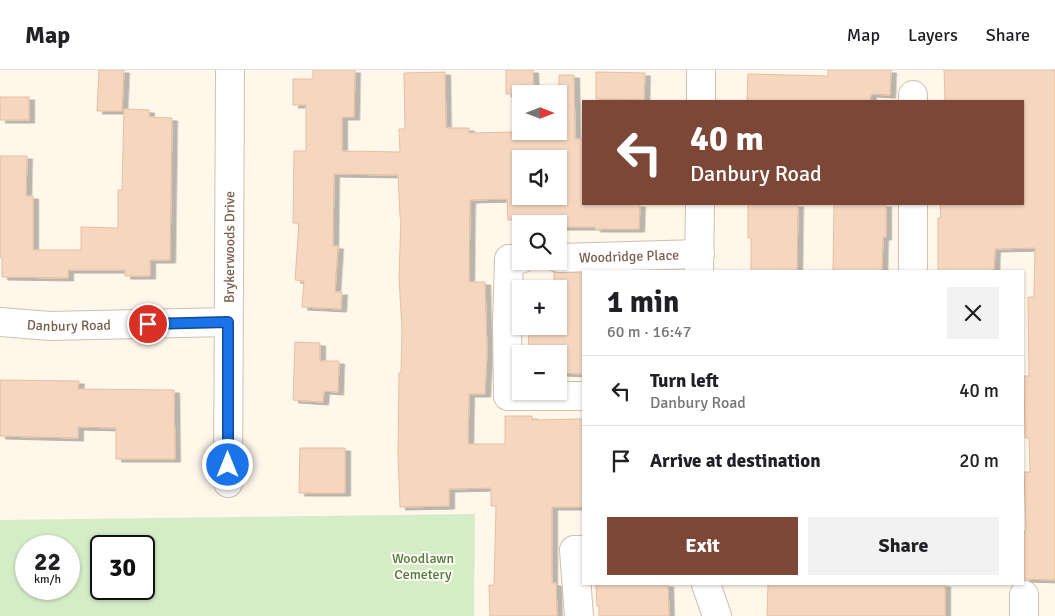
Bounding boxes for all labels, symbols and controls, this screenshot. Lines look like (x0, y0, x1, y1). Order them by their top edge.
text: Map (25, 20, 70, 50)
text: Map (847, 24, 880, 46)
text: Layers (908, 24, 958, 46)
text: Share (986, 24, 1030, 46)
north arrow (512, 85, 568, 140)
map controls (512, 85, 567, 400)
text: 40 m (690, 117, 764, 160)
icon: left (607, 120, 672, 185)
button: sound (512, 150, 567, 205)
text: Danbury Road (690, 160, 822, 187)
street label: Brykerwoods Drive (221, 191, 238, 303)
button: search (512, 215, 567, 270)
street label: Woodridge Place (579, 247, 679, 266)
button: + (512, 280, 567, 335)
text: 1 min (607, 284, 679, 321)
button: close (947, 287, 999, 339)
pin (127, 303, 169, 345)
icon: arrive (134, 310, 162, 338)
street label: Danbury Road (26, 316, 111, 335)
text: 60 m · 16:47 (607, 322, 691, 342)
button: − (512, 345, 567, 400)
text: Turn left (650, 369, 719, 393)
icon: left (607, 377, 635, 405)
text: 40 m (959, 379, 999, 403)
text: Danbury Road (650, 393, 746, 413)
position arrow (201, 438, 253, 490)
icon: arrive (607, 447, 635, 475)
text: Arrive at destination (650, 449, 821, 473)
text: 20 m (959, 449, 999, 473)
button: Exit (607, 517, 798, 575)
button: Share (808, 517, 999, 575)
speed limit sign: 30 (90, 535, 155, 600)
text: 22 (34, 546, 61, 577)
park label: Woodlawn Cemetery (392, 550, 454, 583)
text: km/h (34, 572, 61, 587)

